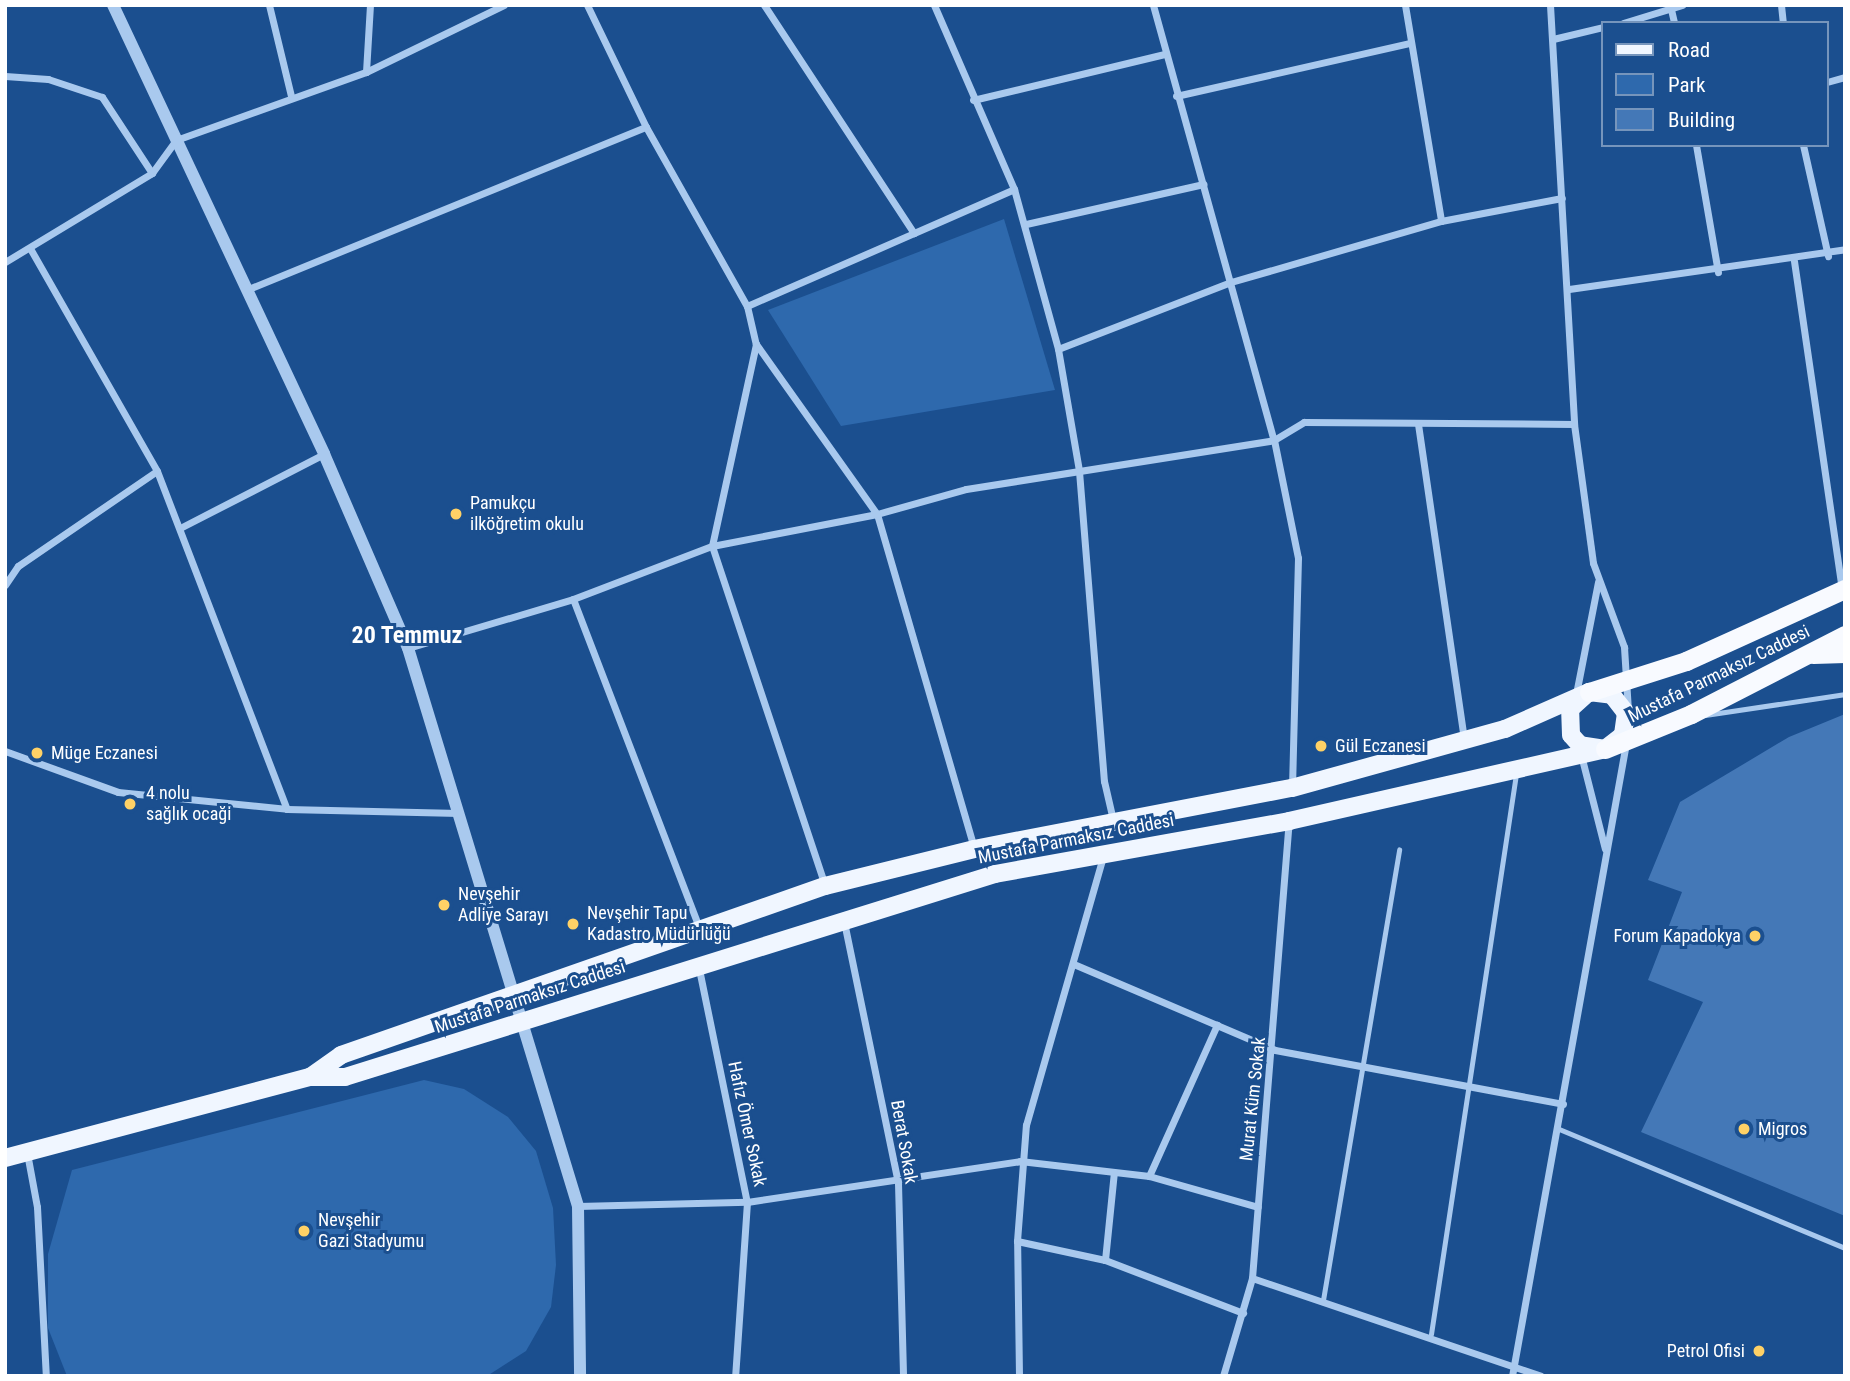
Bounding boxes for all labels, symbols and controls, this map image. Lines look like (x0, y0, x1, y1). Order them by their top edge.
legend (1602, 21, 1829, 147)
text: Road (1668, 38, 1710, 62)
text: Park (1668, 73, 1705, 97)
text: Building (1668, 108, 1735, 132)
place label: Pamukçu ilköğretim okulu (470, 493, 584, 536)
marker: Pamukçu ilköğretim okulu (448, 506, 464, 522)
street label: Mustafa Parmaksız Caddesi (1625, 621, 1813, 727)
district label: 20 Temmuz (351, 622, 463, 650)
place label: Gül Eczanesi (1335, 735, 1426, 757)
marker: Gül Eczanesi (1313, 738, 1329, 754)
place label: Müge Eczanesi (51, 742, 158, 764)
marker: Müge Eczanesi (29, 745, 45, 761)
place label: 4 nolu sağlık ocaği (146, 783, 231, 826)
marker: 4 nolu sağlık ocaği (120, 794, 140, 814)
street label: Mustafa Parmaksız Caddesi (976, 809, 1176, 869)
place label: Nevşehir Adliye Sarayı (458, 884, 549, 926)
marker: Nevşehir Adliye Sarayı (436, 897, 452, 913)
place label: Nevşehir Tapu Kadastro Müdürlüğü (587, 903, 731, 946)
marker: Nevşehir Tapu Kadastro Müdürlüğü (565, 916, 581, 932)
place label: Forum Kapadokya (1614, 925, 1741, 947)
marker: Forum Kapadokya (1747, 928, 1763, 944)
street label: Mustafa Parmaksız Caddesi (432, 956, 628, 1038)
street label: Murat Küm Sokak (1236, 1036, 1270, 1162)
street label: Hafız Ömer Sokak (723, 1059, 771, 1189)
street label: Berat Sokak (886, 1098, 922, 1186)
place label: Migros (1758, 1118, 1807, 1140)
marker: Migros (1736, 1121, 1752, 1137)
place label: Nevşehir Gazi Stadyumu (318, 1210, 424, 1252)
marker: Nevşehir Gazi Stadyumu (296, 1223, 312, 1239)
place label: Petrol Ofisi (1667, 1340, 1745, 1362)
marker: Petrol Ofisi (1751, 1343, 1767, 1359)

